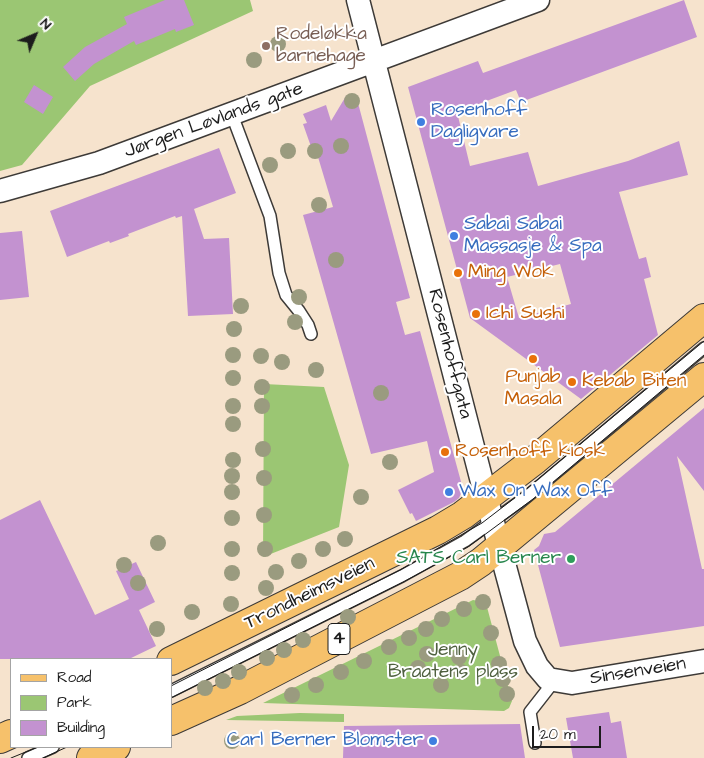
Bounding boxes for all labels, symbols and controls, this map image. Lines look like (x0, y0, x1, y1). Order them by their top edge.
north arrow (10, 10, 60, 60)
text: N (35, 14, 56, 35)
place label: Rodeløkka barnehage (276, 24, 367, 68)
marker: Rodeløkka barnehage (260, 40, 272, 52)
street label: Jørgen Løvlands gate (122, 78, 306, 164)
place label: Rosenhoff Dagligvare (431, 100, 527, 144)
marker: Rosenhoff Dagligvare (415, 116, 427, 128)
place label: Sabai Sabai Massasje & Spa (464, 214, 602, 258)
marker: Sabai Sabai Massasje & Spa (448, 230, 460, 242)
place label: Ming Wok (468, 262, 554, 284)
marker: Ming Wok (452, 267, 464, 279)
street label: Rosenhoffgata (422, 287, 476, 421)
place label: Ichi Sushi (486, 303, 564, 325)
marker: Ichi Sushi (470, 308, 482, 320)
marker: Punjab Masala (527, 353, 539, 365)
place label: Punjab Masala (504, 367, 562, 411)
place label: Kebab Biten (582, 371, 686, 393)
marker: Kebab Biten (566, 376, 578, 388)
place label: Rosenhoff kiosk (455, 441, 605, 463)
marker: Rosenhoff kiosk (439, 446, 451, 458)
place label: Wax On Wax Off (459, 481, 612, 503)
marker: Wax On Wax Off (443, 486, 455, 498)
place label: SATS Carl Berner (396, 548, 561, 570)
street label: Trondheimsveien (241, 553, 379, 635)
marker: SATS Carl Berner (565, 553, 577, 565)
road number: 4 (328, 624, 350, 654)
park label: Jenny Braatens plass (388, 640, 518, 684)
street label: Sinsenveien (588, 653, 688, 691)
legend (10, 658, 172, 748)
text: Road (57, 667, 91, 688)
text: Park (57, 692, 92, 713)
scale bar (534, 716, 603, 748)
text: Building (57, 717, 105, 738)
text: 20 m (540, 724, 576, 745)
place label: Carl Berner Blomster (227, 730, 423, 752)
marker: Carl Berner Blomster (427, 735, 439, 747)

